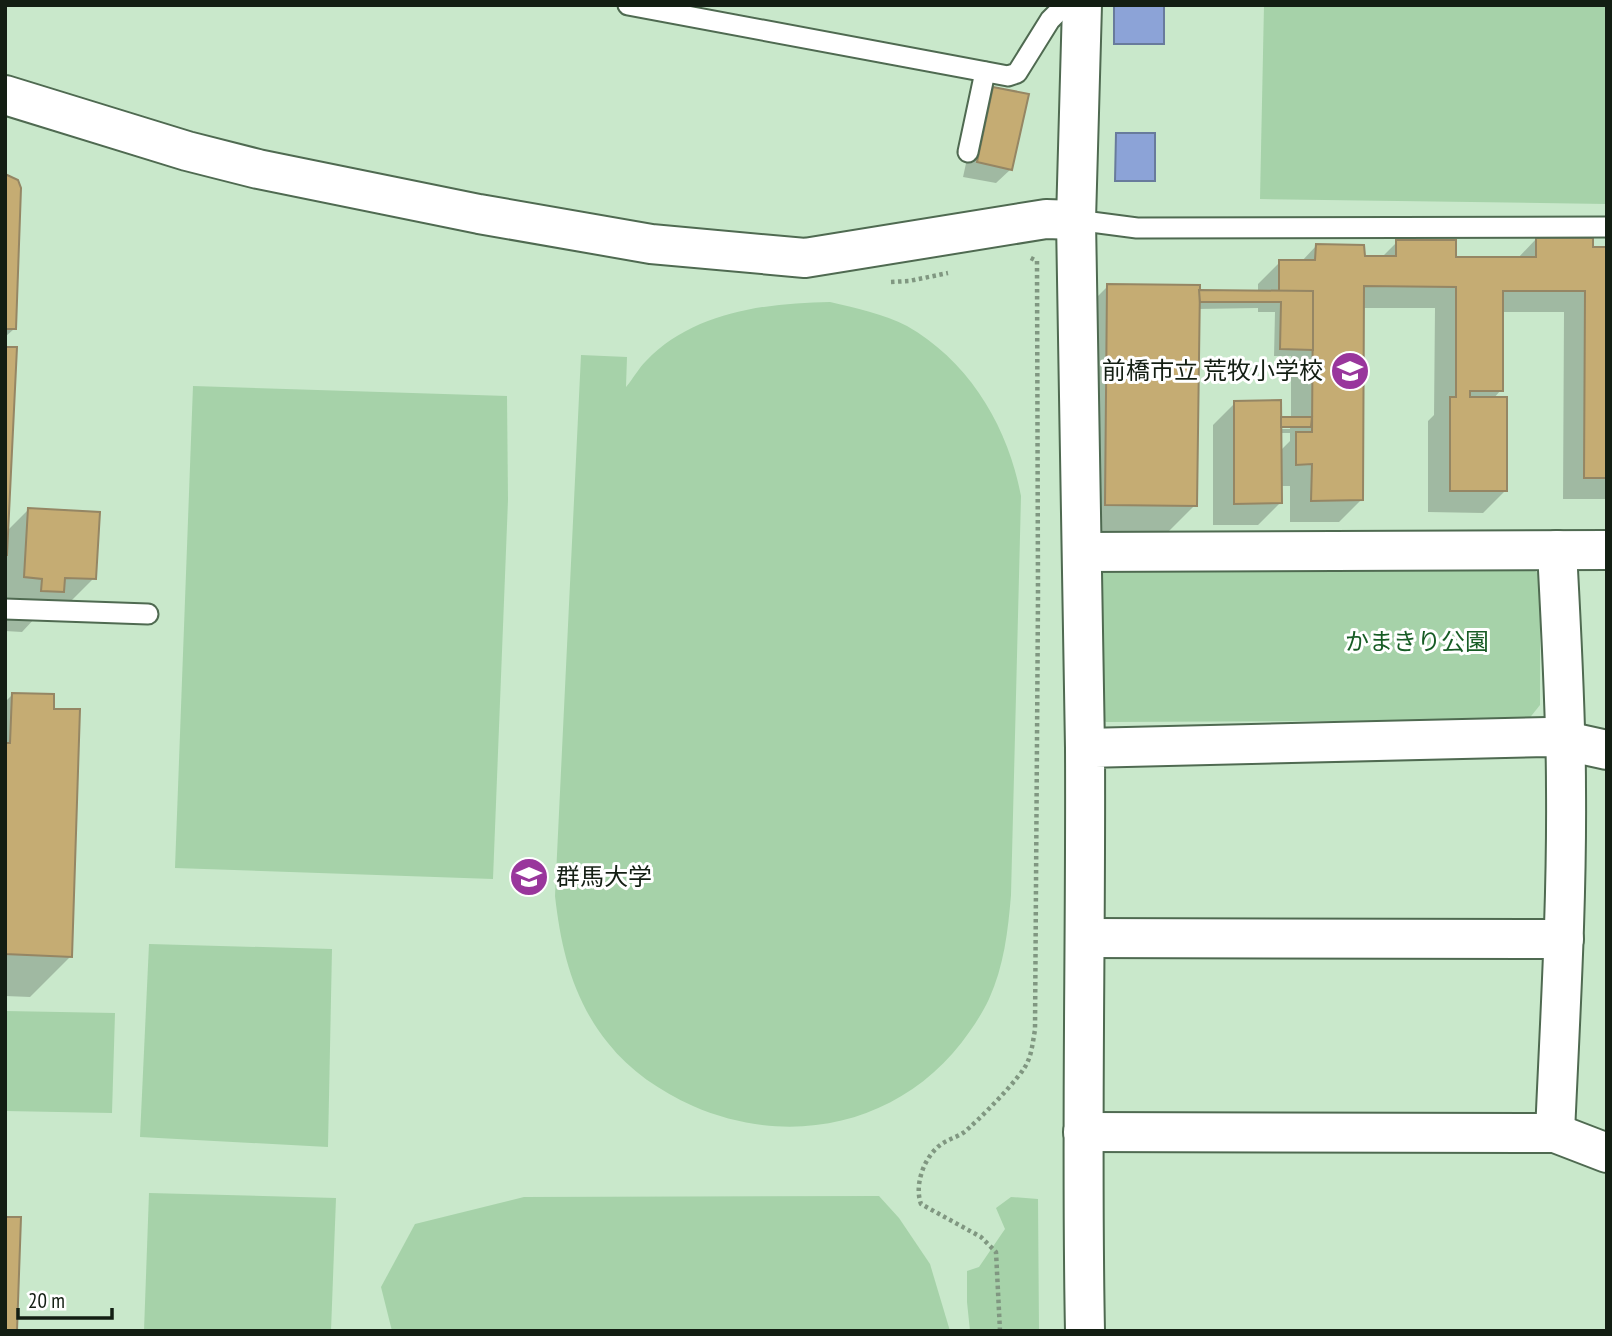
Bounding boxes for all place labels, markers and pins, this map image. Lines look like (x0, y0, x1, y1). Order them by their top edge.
school or university icon: 前橋市立 荒牧小学校 (1329, 350, 1371, 392)
place label: 前橋市立 荒牧小学校 (1102, 355, 1323, 386)
school or university icon: 群馬大学 (508, 856, 550, 898)
place label: 群馬大学 (556, 861, 652, 892)

